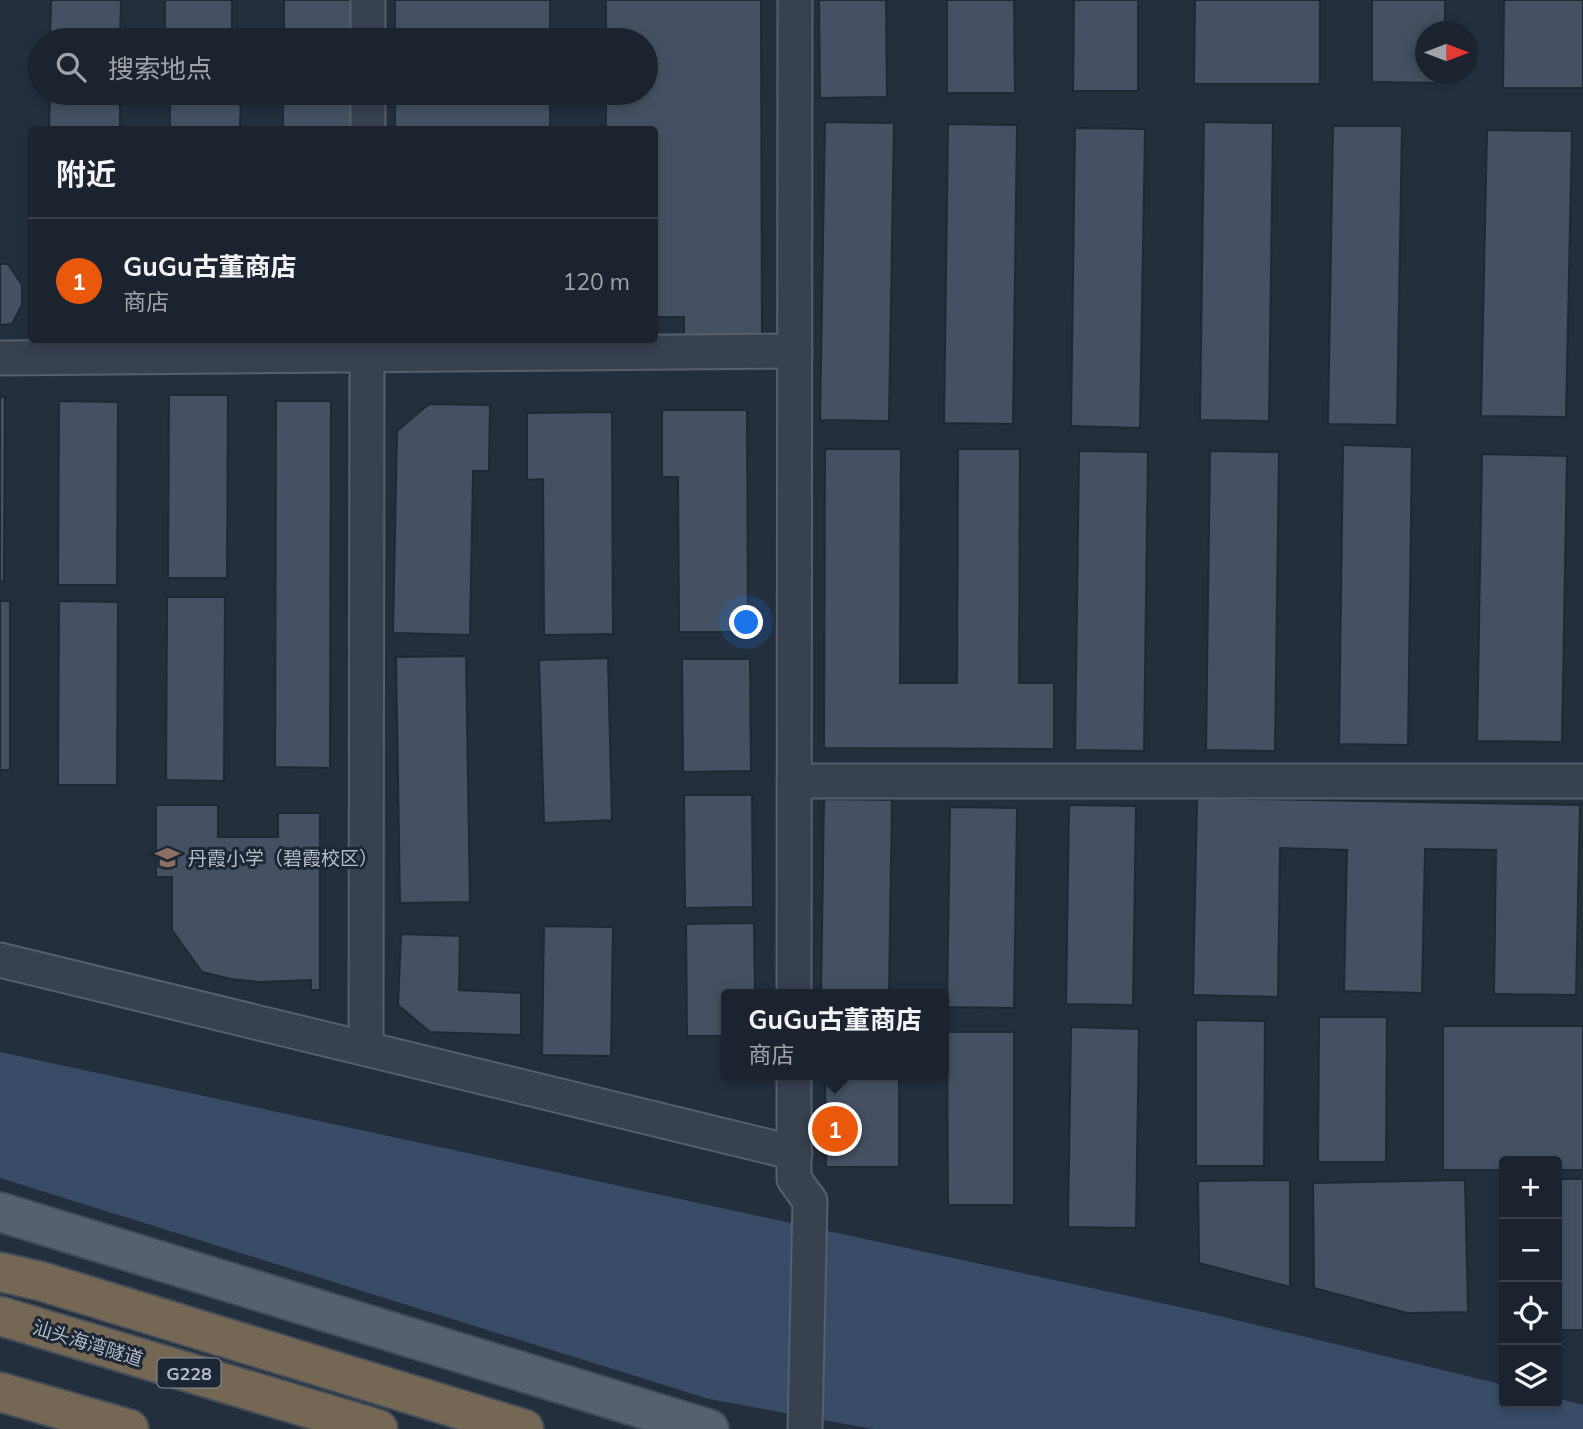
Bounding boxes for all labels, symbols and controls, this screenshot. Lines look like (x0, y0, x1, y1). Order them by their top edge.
north arrow (1415, 21, 1478, 84)
search box (28, 28, 658, 105)
icon: search (52, 48, 90, 86)
text: 搜索地点 (108, 52, 212, 85)
text: 附近 (56, 155, 116, 193)
text: GuGu古董商店 (123, 250, 296, 283)
text: 1 (72, 267, 86, 296)
text: 120 m (562, 267, 630, 296)
text: 商店 (123, 287, 169, 316)
your location (729, 605, 763, 639)
school or university icon: 丹霞小学（碧霞校区） (154, 844, 182, 872)
place label: 丹霞小学（碧霞校区） (188, 846, 378, 870)
popup (721, 989, 949, 1080)
text: GuGu古董商店 (748, 1003, 922, 1036)
text: 商店 (748, 1040, 794, 1069)
pin: 1 (812, 1103, 858, 1155)
map controls (1499, 1156, 1562, 1408)
button: + (1499, 1156, 1562, 1219)
button: − (1499, 1219, 1562, 1282)
button: locate (1499, 1282, 1562, 1345)
street label: 汕头海湾隧道 (30, 1315, 146, 1371)
button: layers (1499, 1345, 1562, 1408)
road number: G228 (158, 1358, 220, 1388)

